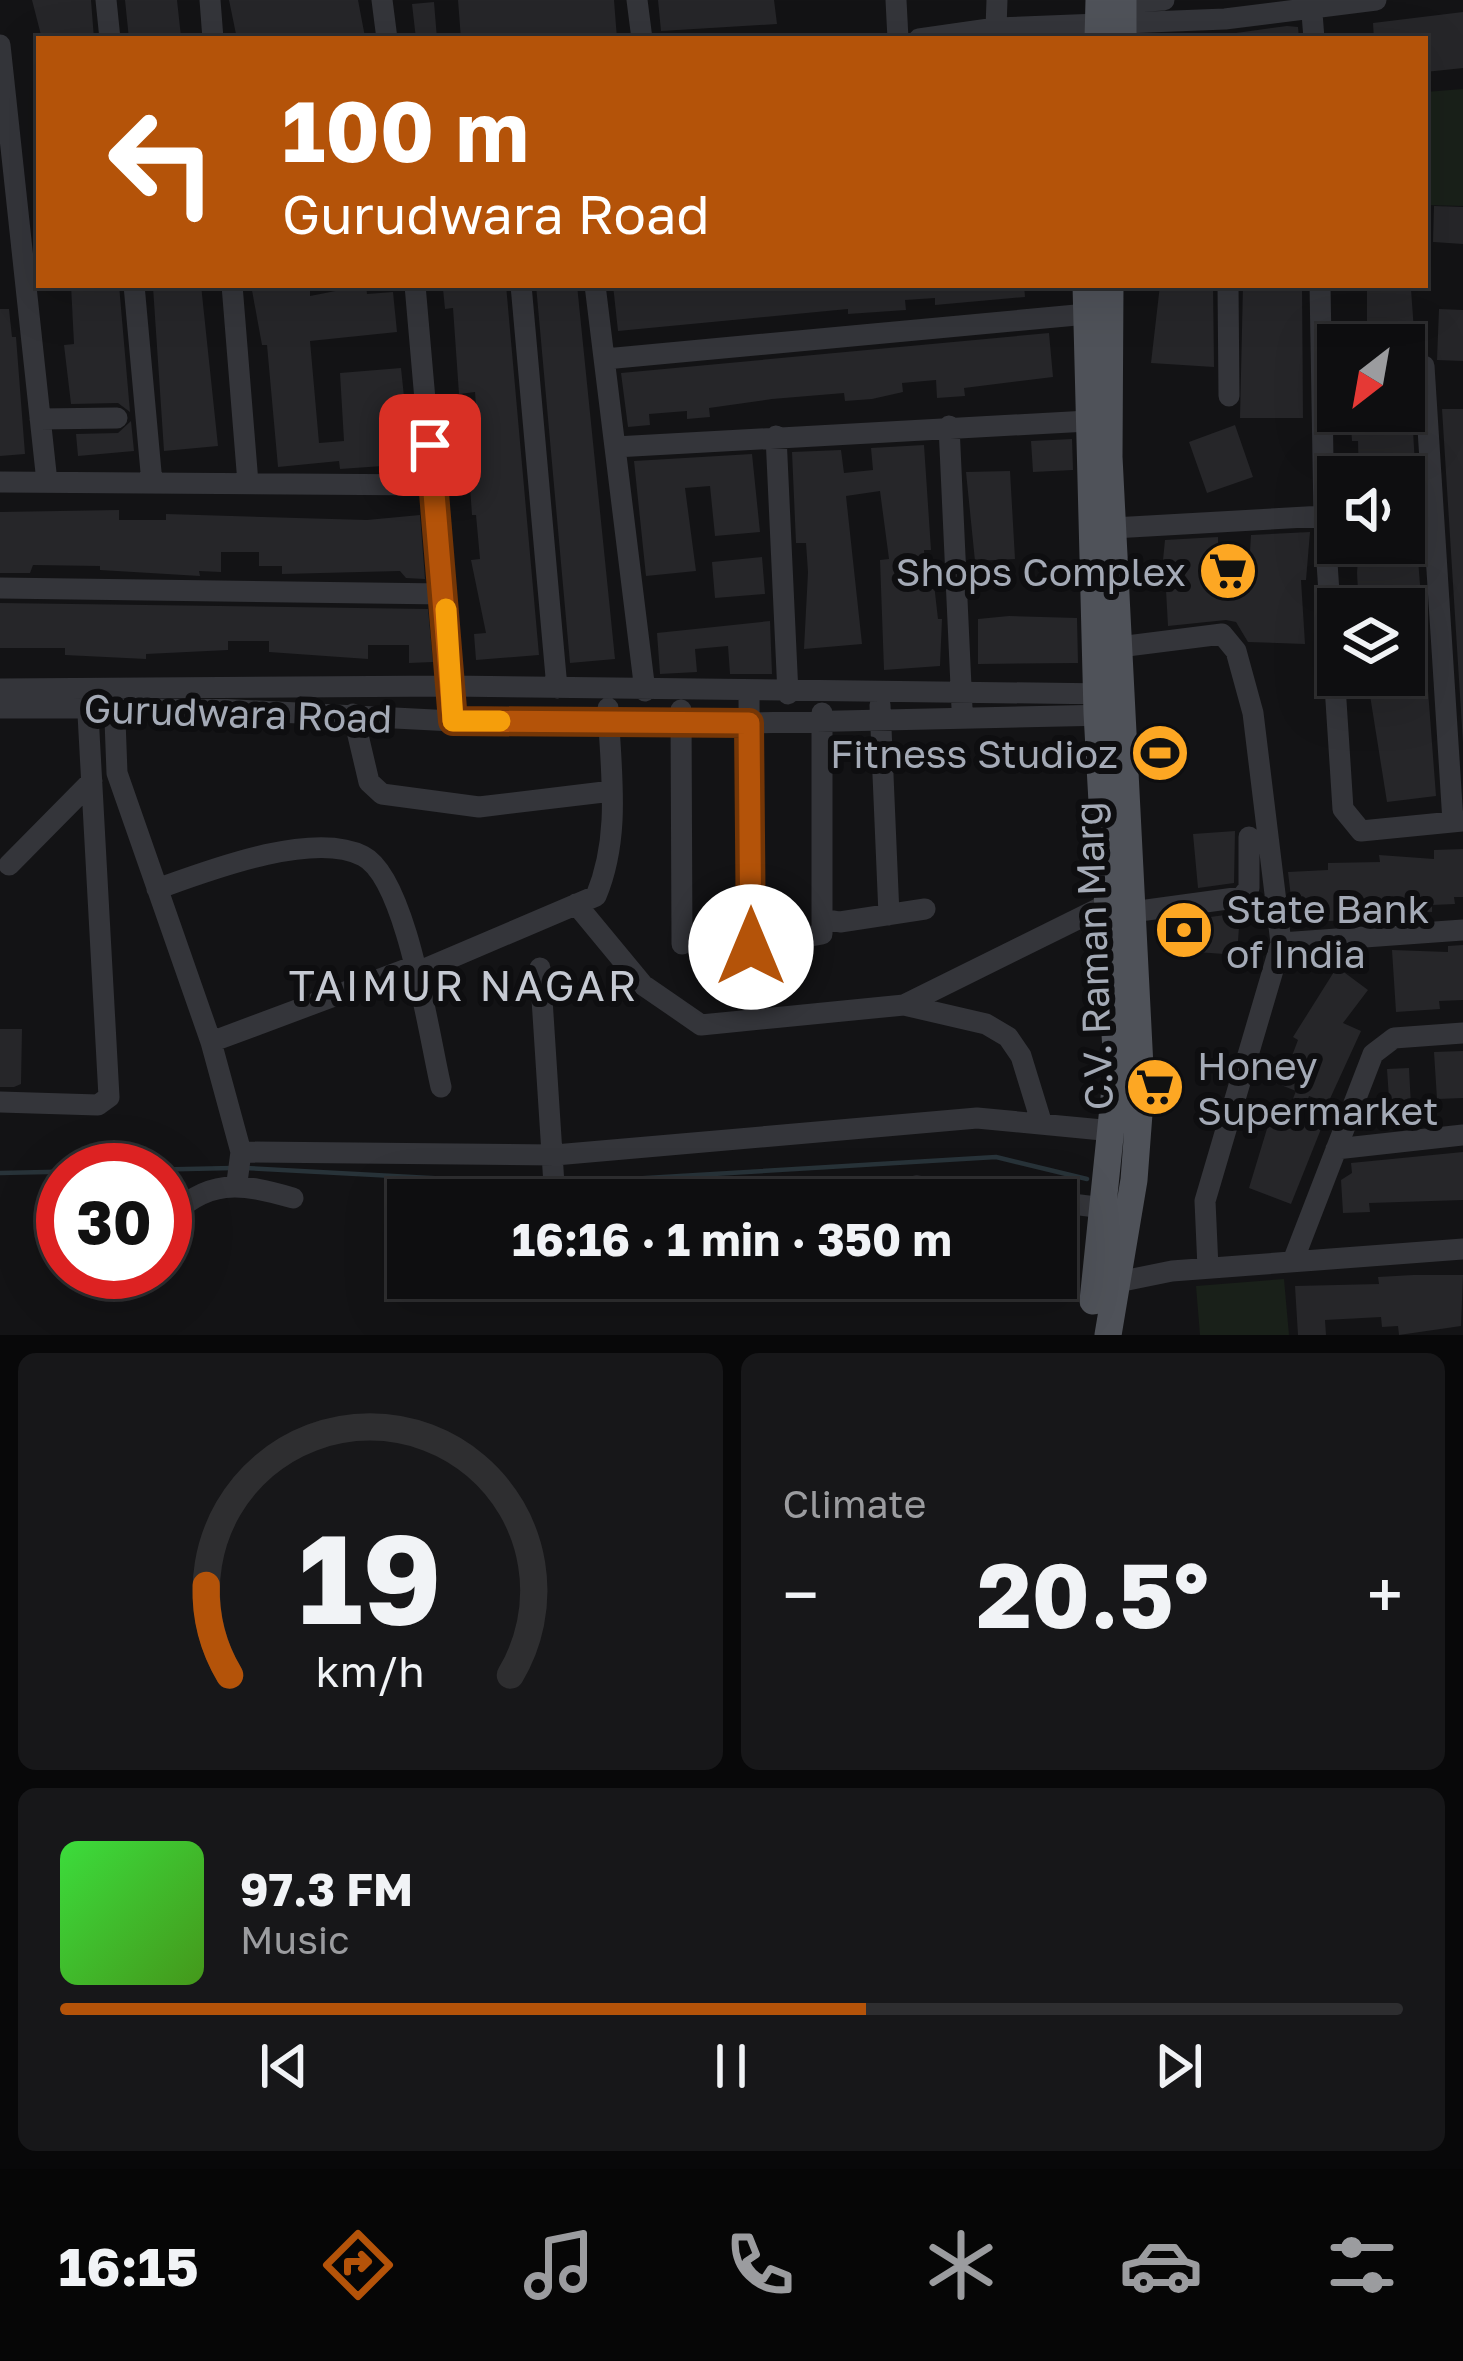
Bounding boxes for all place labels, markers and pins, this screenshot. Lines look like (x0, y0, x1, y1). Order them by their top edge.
pin (379, 394, 481, 496)
supermarket icon: Shops Complex (1197, 540, 1259, 602)
place label: Shops Complex (895, 548, 1186, 595)
sports icon: Fitness Studioz (1129, 722, 1191, 784)
place label: Fitness Studioz (830, 730, 1118, 777)
place label: State Bank of India (1226, 885, 1430, 977)
bank icon: State Bank of India (1153, 899, 1215, 961)
place label: Honey Supermarket (1197, 1042, 1439, 1134)
supermarket icon: Honey Supermarket (1124, 1056, 1186, 1118)

